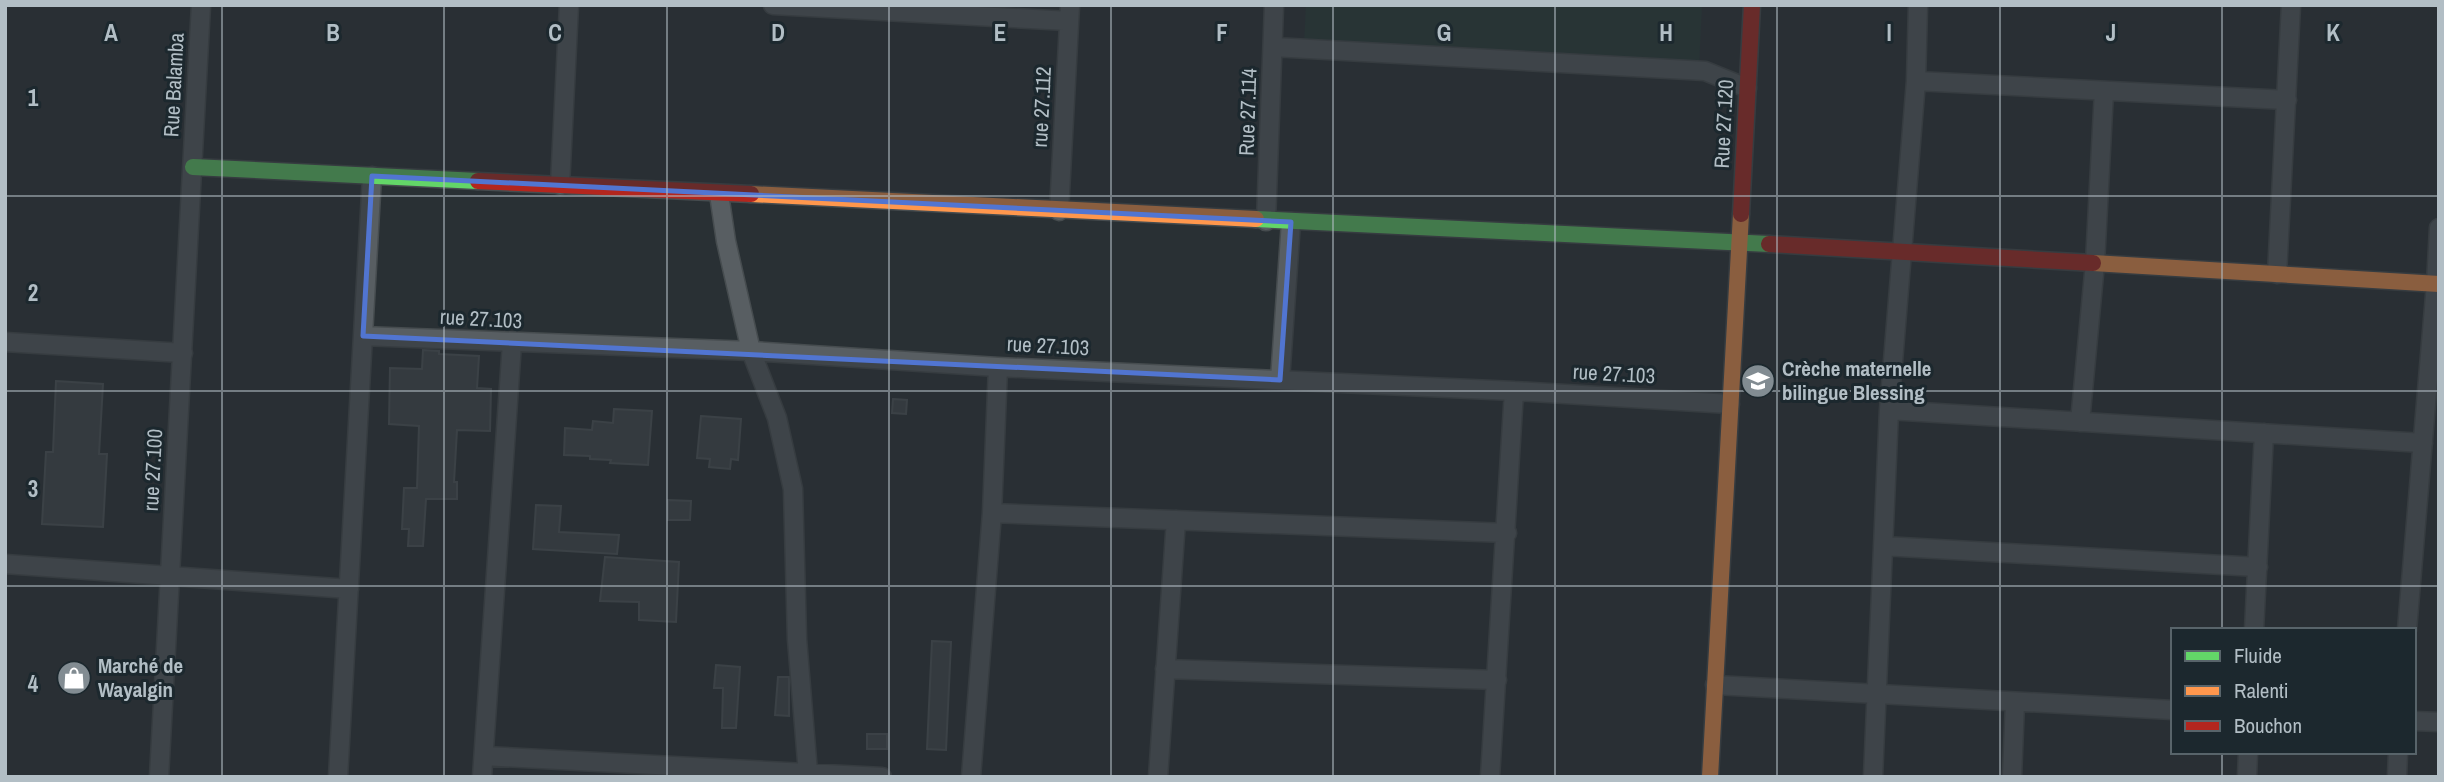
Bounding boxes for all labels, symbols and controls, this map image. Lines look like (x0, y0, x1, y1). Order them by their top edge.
text: A (104, 17, 118, 48)
text: B (326, 17, 340, 48)
text: C (548, 17, 562, 48)
text: D (771, 17, 785, 48)
text: E (994, 17, 1006, 48)
text: F (1216, 17, 1228, 48)
text: G (1437, 17, 1451, 48)
text: H (1659, 17, 1673, 48)
text: I (1886, 17, 1892, 48)
text: J (2106, 17, 2116, 48)
text: K (2326, 17, 2340, 48)
street label: Rue Balamba (156, 32, 191, 138)
street label: rue 27.112 (1025, 66, 1058, 148)
street label: Rue 27.114 (1231, 67, 1264, 156)
street label: Rue 27.120 (1707, 79, 1740, 169)
text: 1 (28, 82, 39, 113)
text: 2 (28, 277, 38, 308)
street label: rue 27.103 (439, 302, 523, 335)
street label: rue 27.103 (1006, 329, 1090, 362)
place label: Crèche maternelle bilingue Blessing (1782, 354, 1931, 407)
street label: rue 27.103 (1572, 357, 1656, 390)
school or university icon: Crèche maternelle bilingue Blessing (1739, 362, 1777, 400)
street label: rue 27.100 (136, 428, 169, 512)
text: 3 (28, 473, 38, 504)
legend (2171, 628, 2416, 754)
text: Fluide (2234, 641, 2282, 670)
place label: Marché de Wayalgin (98, 651, 183, 704)
shop icon: Marché de Wayalgin (55, 659, 93, 697)
text: 4 (28, 668, 39, 699)
text: Ralenti (2234, 676, 2289, 705)
text: Bouchon (2234, 711, 2302, 740)

